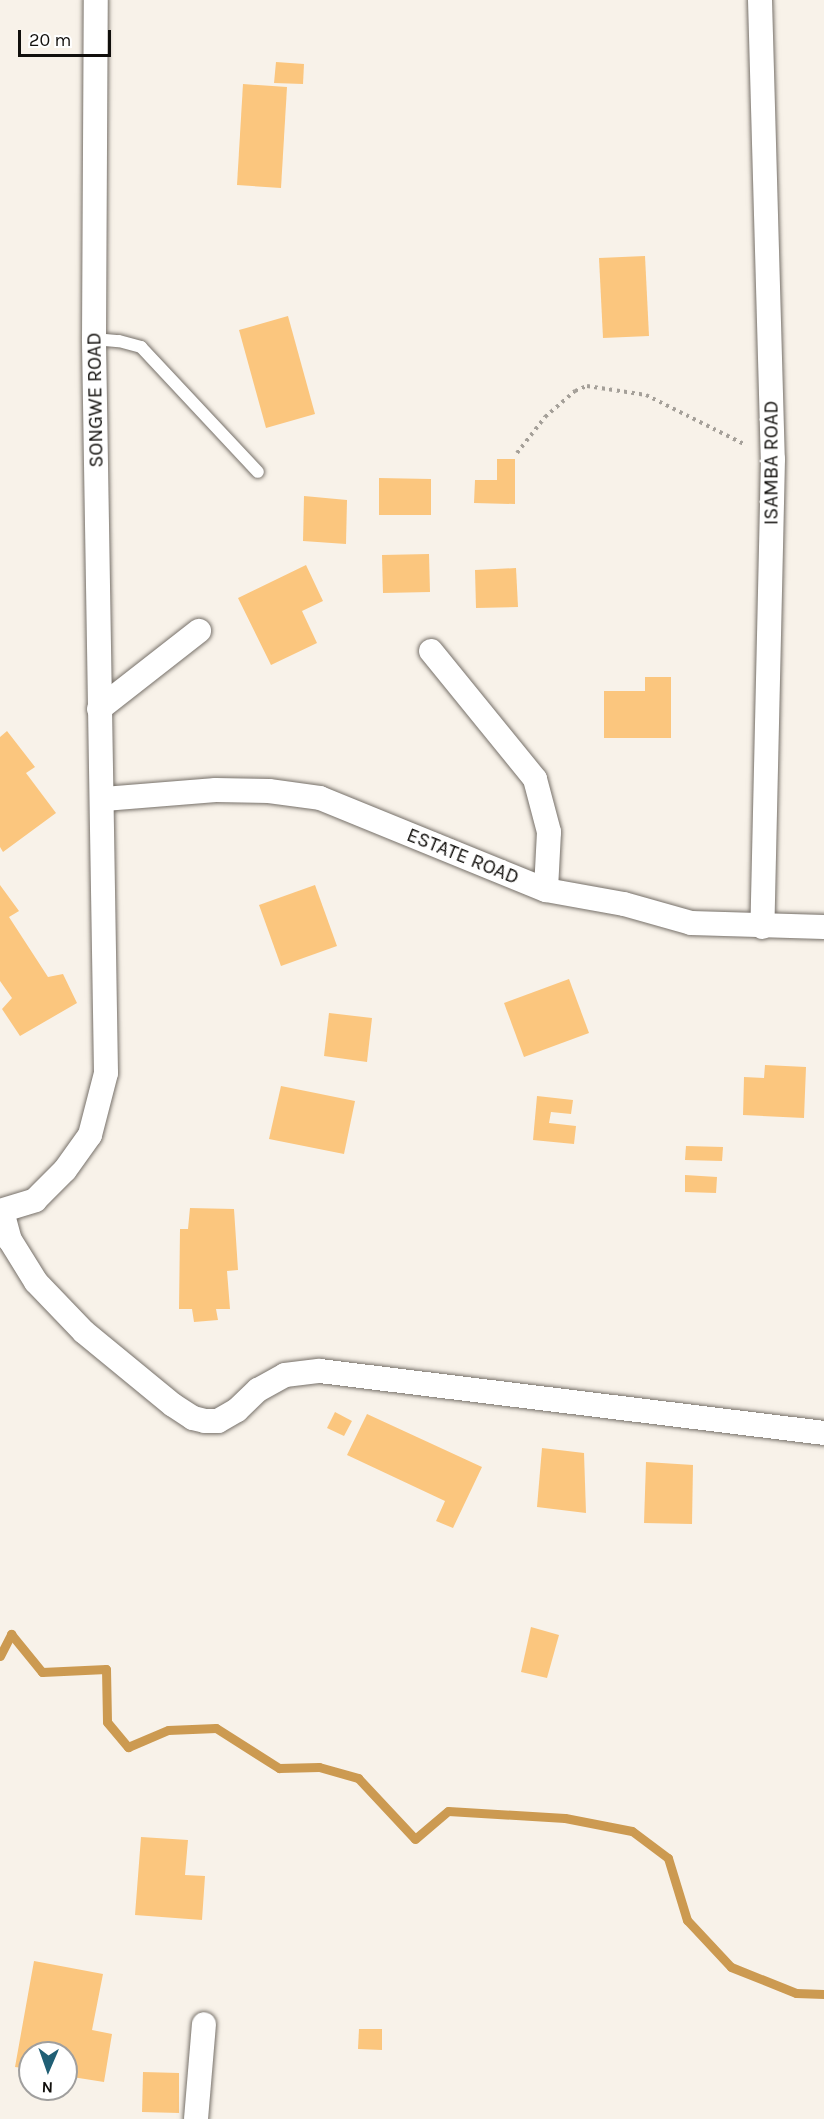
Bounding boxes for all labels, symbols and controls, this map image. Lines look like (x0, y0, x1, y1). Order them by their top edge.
scale bar (21, 18, 114, 56)
text: 20 m (29, 29, 71, 51)
street label: SONGWE ROAD (82, 332, 108, 468)
street label: ISAMBA ROAD (759, 401, 783, 525)
street label: ESTATE ROAD (403, 823, 523, 889)
north arrow (18, 2041, 78, 2101)
text: N (41, 2078, 54, 2097)

